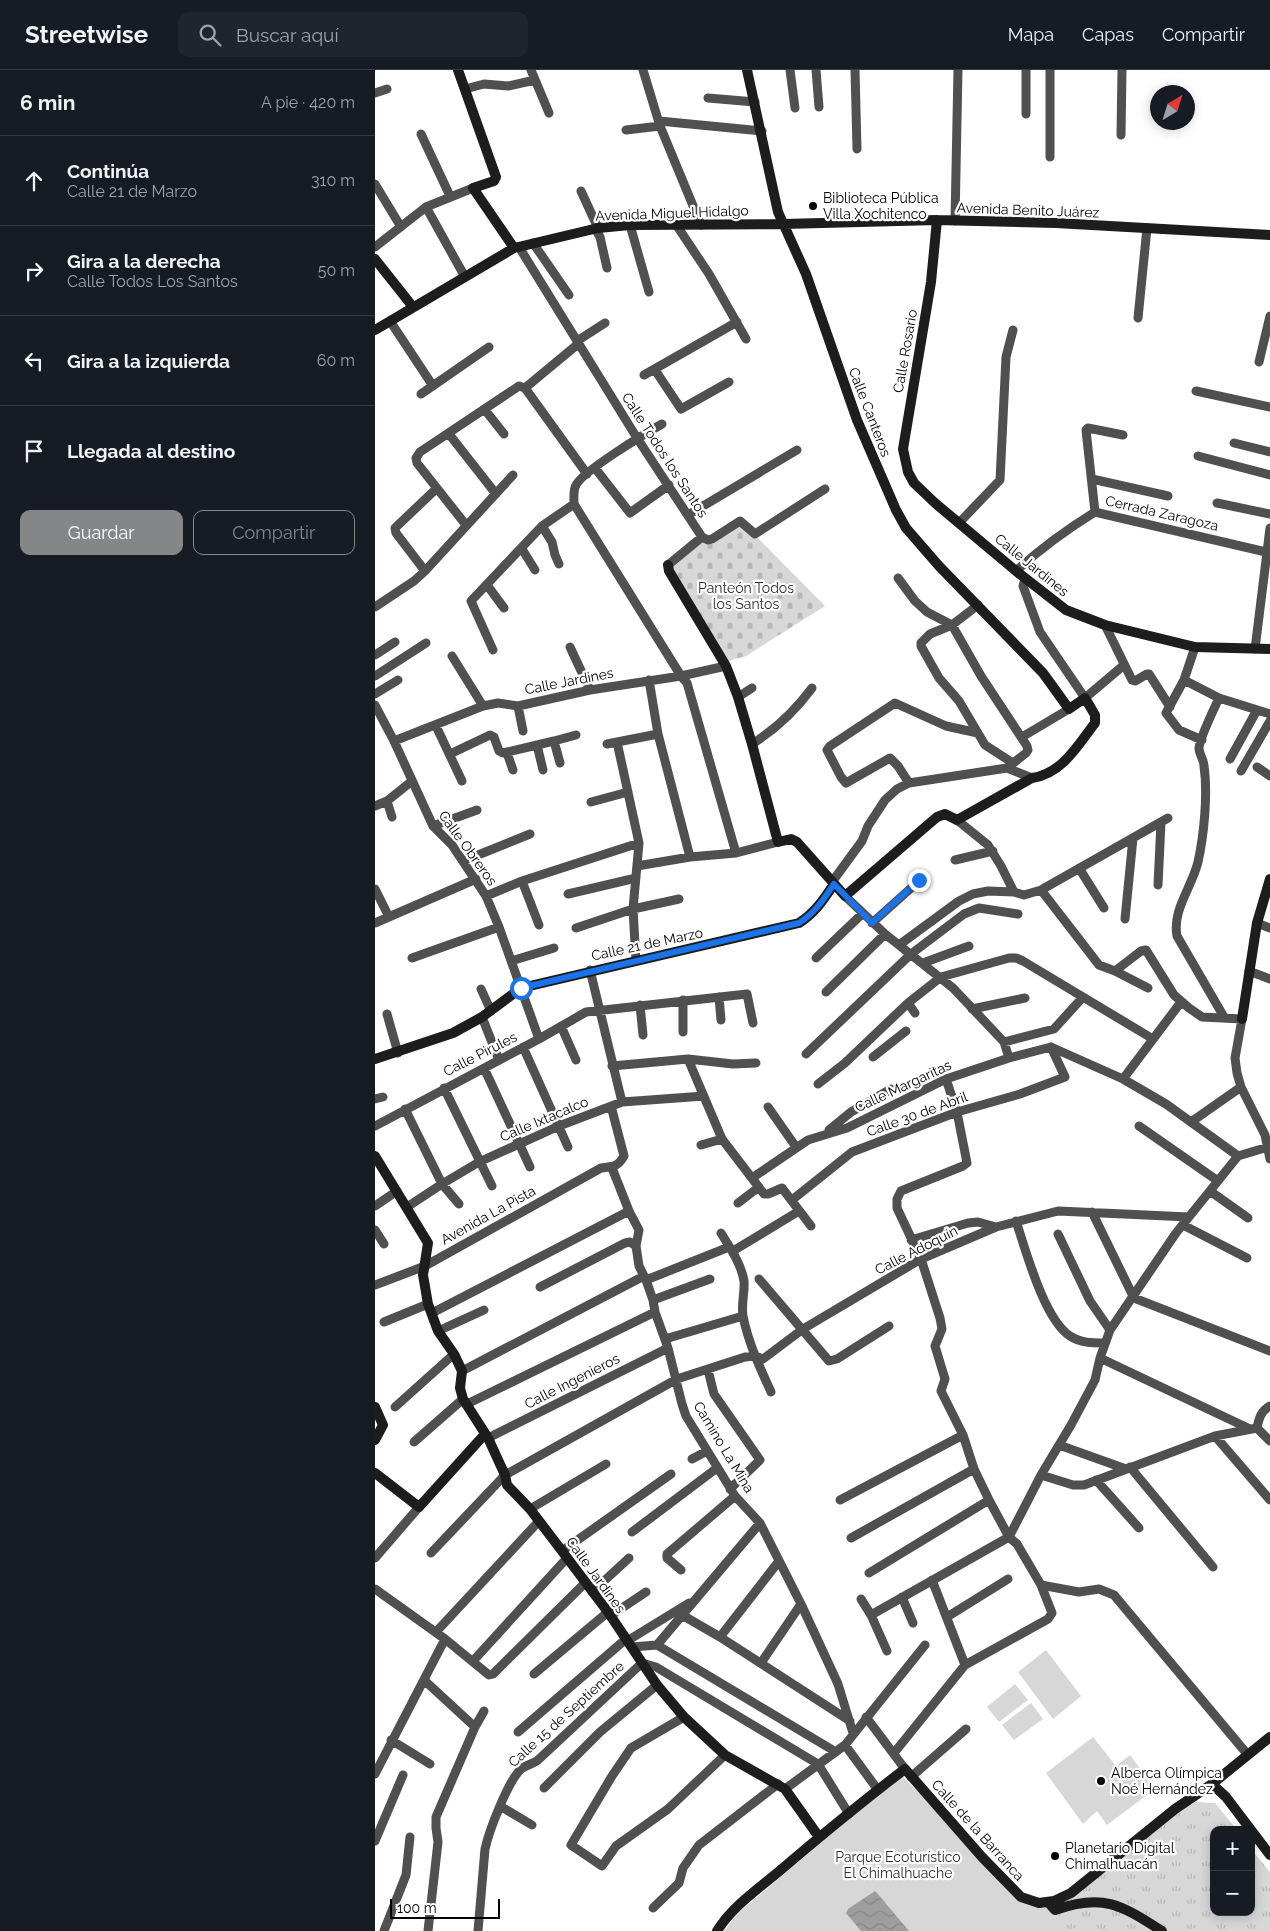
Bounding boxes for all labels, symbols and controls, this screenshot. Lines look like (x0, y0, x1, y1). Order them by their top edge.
search box (178, 12, 528, 57)
text: Streetwise (25, 20, 148, 49)
icon: search (196, 21, 224, 49)
text: Buscar aquí (236, 24, 339, 46)
text: Mapa (1008, 24, 1054, 45)
text: Capas (1082, 24, 1134, 45)
text: Compartir (1162, 24, 1245, 45)
north arrow (1150, 85, 1195, 130)
text: 6 min (20, 90, 75, 115)
text: A pie · 420 m (261, 93, 355, 112)
text: Continúa (67, 160, 149, 182)
icon: ahead (20, 167, 48, 195)
text: 310 m (311, 171, 355, 190)
text: Calle 21 de Marzo (67, 182, 197, 201)
place label: Biblioteca Pública Villa Xochitenco (823, 190, 939, 222)
marker: Biblioteca Pública Villa Xochitenco (807, 200, 819, 212)
street label: Avenida Benito Juárez (956, 200, 1100, 220)
street label: Avenida Miguel Hidalgo (595, 202, 749, 224)
text: Gira a la derecha (67, 250, 221, 272)
icon: right (20, 257, 48, 285)
text: 50 m (318, 261, 355, 280)
text: Calle Todos Los Santos (67, 272, 238, 291)
street label: Calle Rosario (890, 308, 920, 394)
icon: left (20, 347, 48, 375)
text: Gira a la izquierda (67, 350, 230, 372)
text: 60 m (317, 351, 355, 370)
street label: Calle Canteros (846, 365, 894, 459)
street label: Calle Todos los Santos (619, 390, 711, 520)
icon: arrive (20, 437, 48, 465)
text: Llegada al destino (67, 440, 235, 462)
street label: Cerrada Zaragoza (1104, 492, 1220, 534)
button: Guardar (20, 510, 183, 555)
button: Compartir (193, 510, 355, 555)
street label: Calle Jardines (992, 530, 1072, 600)
park label: Panteón Todos los Santos (698, 580, 794, 612)
street label: Calle Jardines (523, 665, 615, 697)
street label: Calle Obreros (436, 808, 501, 889)
route end (908, 869, 931, 892)
street label: Calle 21 de Marzo (590, 924, 704, 964)
route start (510, 977, 533, 1000)
street label: Calle Pirules (441, 1029, 520, 1079)
street label: Calle Margaritas (852, 1057, 954, 1115)
street label: Calle 30 de Abril (864, 1088, 970, 1140)
street label: Calle Ixtacalco (497, 1093, 591, 1145)
street label: Avenida La Pista (438, 1182, 538, 1248)
street label: Calle Adoquín (872, 1222, 960, 1278)
street label: Calle Ingenieros (522, 1350, 622, 1412)
street label: Camino La Mina (690, 1398, 758, 1496)
street label: Calle Jardines (563, 1534, 629, 1616)
street label: Calle 15 de Septiembre (505, 1658, 627, 1770)
place label: Alberca Olímpica Noé Hernández (1111, 1765, 1222, 1797)
marker: Alberca Olímpica Noé Hernández (1095, 1775, 1107, 1787)
street label: Calle de la Barranca (929, 1776, 1027, 1884)
map controls (1210, 1826, 1255, 1916)
button: + (1210, 1826, 1255, 1871)
place label: Planetario Digital Chimalhuacán (1065, 1840, 1175, 1872)
park label: Parque Ecoturístico El Chimalhuache (835, 1849, 961, 1881)
marker: Planetario Digital Chimalhuacán (1049, 1850, 1061, 1862)
button: − (1210, 1871, 1255, 1916)
scale bar (390, 1896, 500, 1919)
text: 100 m (397, 1900, 437, 1916)

